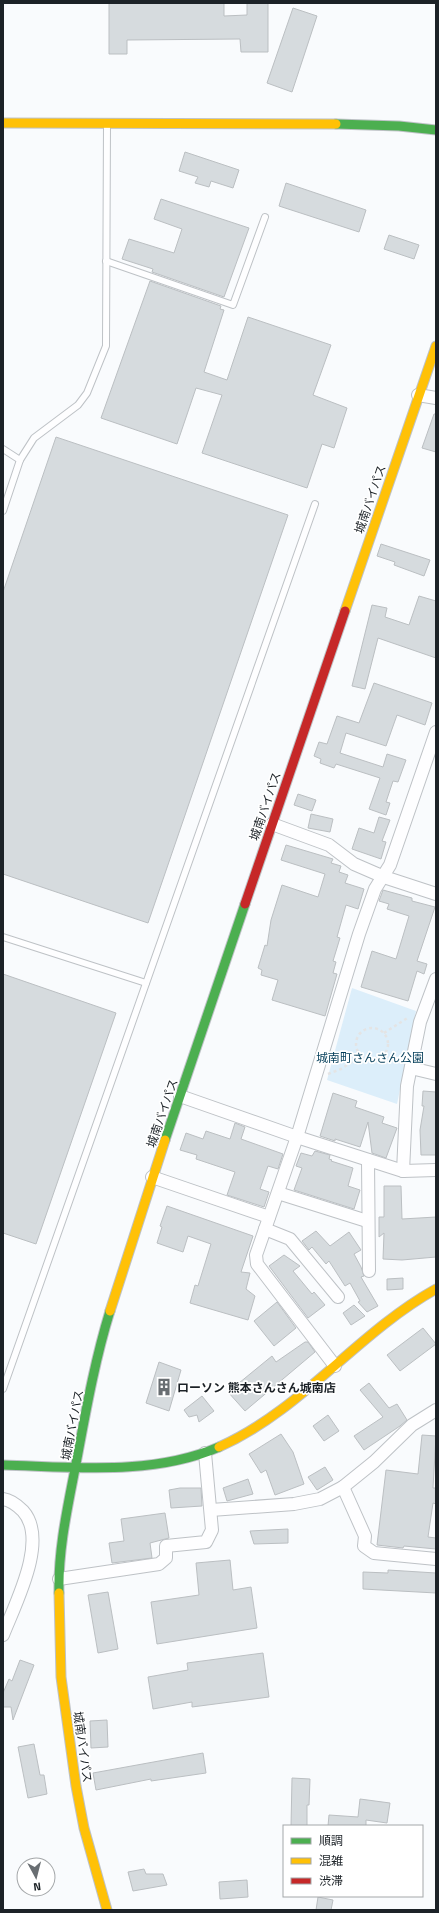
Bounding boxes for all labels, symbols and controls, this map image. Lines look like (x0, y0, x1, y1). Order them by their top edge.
street label: 城南バイパス (349, 462, 391, 536)
street label: 城南バイパス (244, 769, 286, 843)
park label: 城南町さんさん公園 (316, 1048, 424, 1067)
street label: 城南バイパス (141, 1076, 183, 1150)
building icon: ローソン 熊本さんさん城南店 (154, 1377, 174, 1397)
place label: ローソン 熊本さんさん城南店 (177, 1378, 336, 1397)
street label: 城南バイパス (56, 1388, 88, 1462)
street label: 城南バイパス (69, 1710, 97, 1784)
legend (283, 1825, 423, 1897)
text: 順調 (319, 1831, 343, 1850)
text: 混雑 (319, 1851, 343, 1870)
north arrow (16, 1857, 56, 1897)
text: 渋滞 (319, 1871, 343, 1890)
text: N (32, 1879, 42, 1895)

